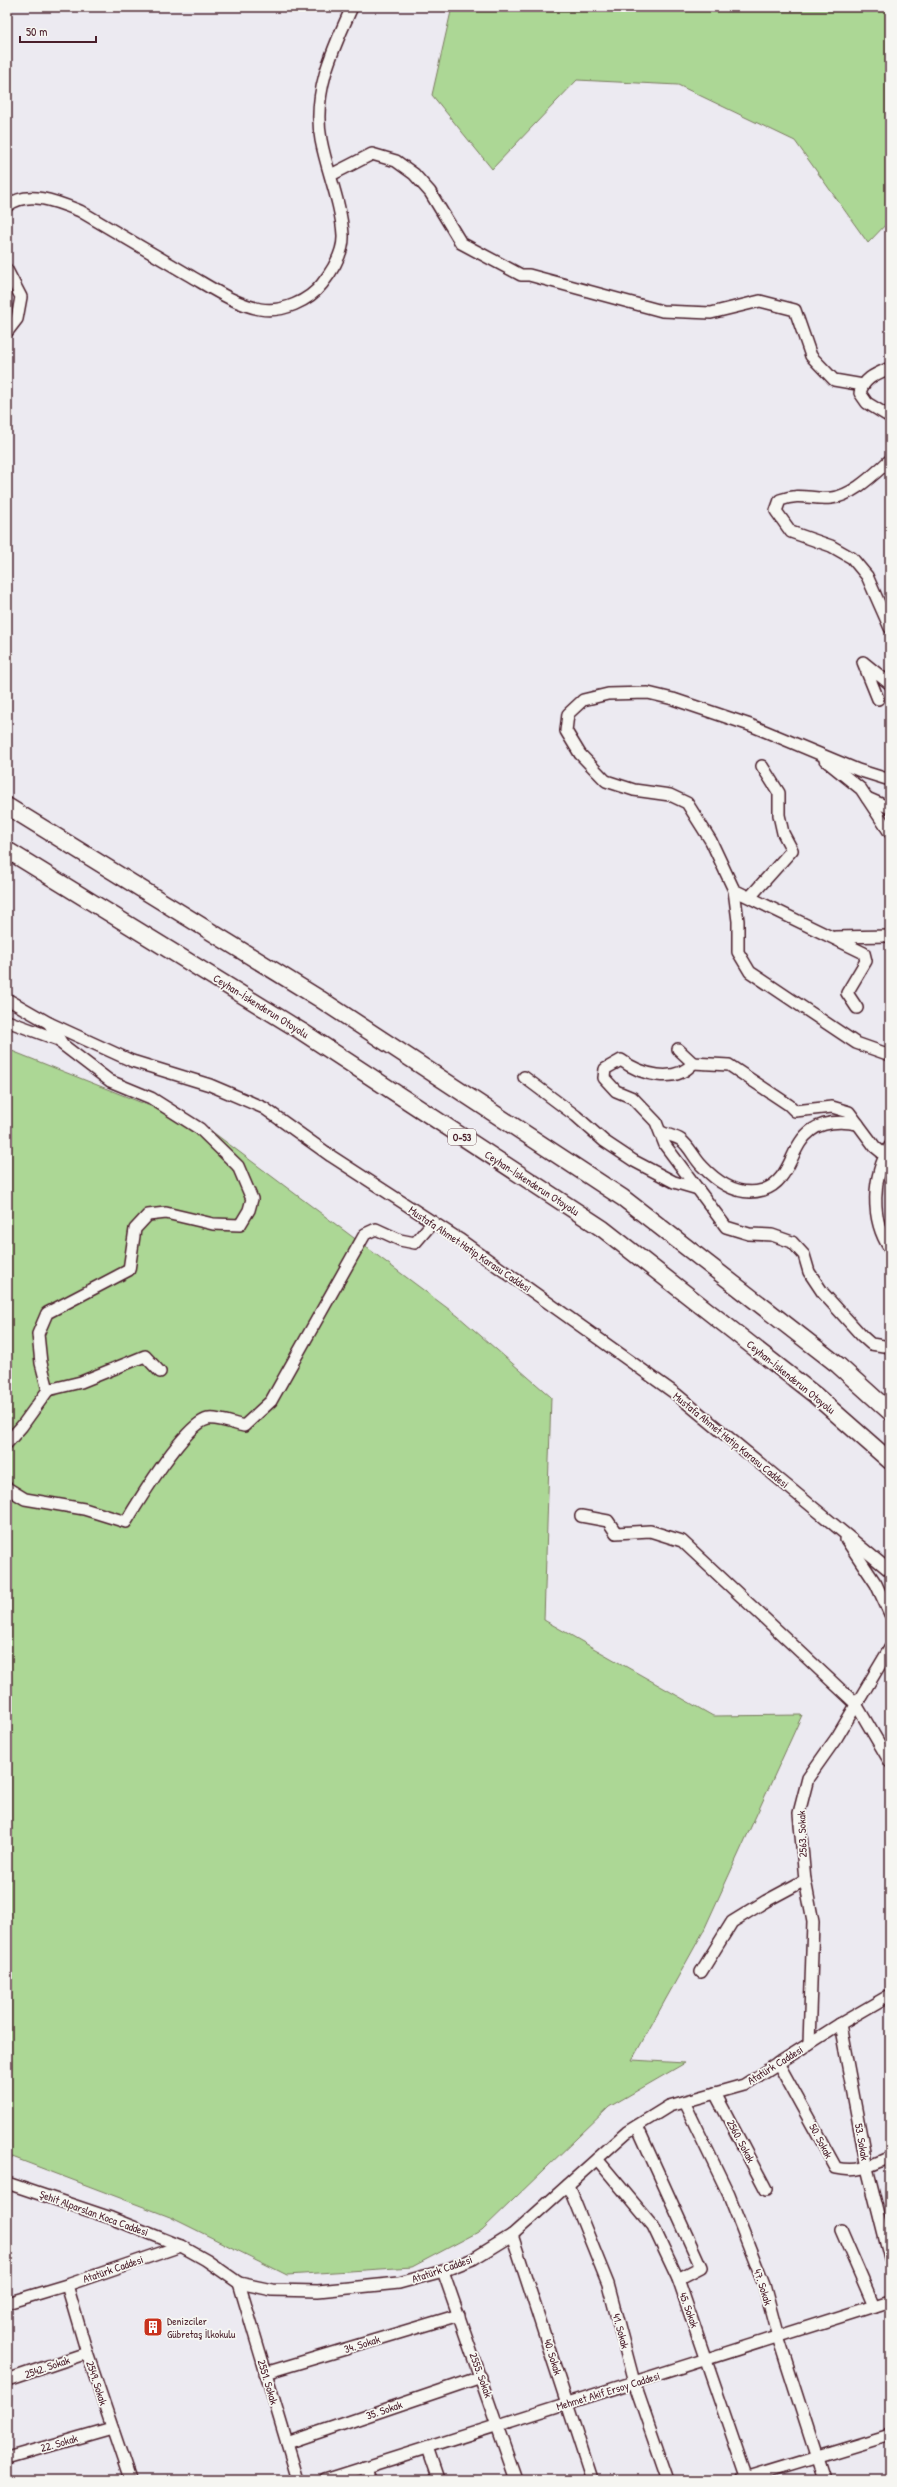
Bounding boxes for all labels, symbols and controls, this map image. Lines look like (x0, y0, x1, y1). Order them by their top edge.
scale bar (20, 18, 96, 44)
text: 50 m (26, 23, 47, 40)
street label: Ceyhan-İskenderun Otoyolu (211, 971, 312, 1041)
road number: O-53 (448, 1129, 476, 1145)
street label: Ceyhan-İskenderun Otoyolu (482, 1147, 582, 1219)
street label: Mustafa Ahmet Hatip Karasu Caddesi (406, 1203, 534, 1295)
street label: Ceyhan-İskenderun Otoyolu (744, 1337, 838, 1417)
street label: Mustafa Ahmet Hatip Karasu Caddesi (670, 1389, 792, 1491)
street label: 2563. Sokak (794, 1810, 810, 1858)
street label: Atatürk Caddesi (745, 2042, 805, 2088)
street label: 2560. Sokak (724, 2117, 758, 2165)
street label: 50. Sokak (806, 2121, 836, 2161)
street label: 53. Sokak (852, 2122, 872, 2162)
street label: Şehit Alparslan Koca Caddesi (38, 2187, 150, 2239)
street label: Atatürk Caddesi (81, 2252, 145, 2286)
street label: Atatürk Caddesi (410, 2252, 474, 2286)
street label: 47. Sokak (751, 2267, 776, 2307)
street label: 45. Sokak (676, 2290, 702, 2330)
street label: 41. Sokak (610, 2312, 633, 2351)
place label: Denizciler Gübretaş İlkokulu (167, 2314, 236, 2341)
building icon: Denizciler Gübretaş İlkokulu (142, 2316, 164, 2338)
street label: 34. Sokak (342, 2332, 382, 2356)
street label: 40. Sokak (541, 2337, 565, 2377)
street label: 2555. Sokak (466, 2351, 496, 2400)
street label: 2542. Sokak (23, 2353, 72, 2381)
street label: 2551. Sokak (255, 2358, 282, 2407)
street label: 2549. Sokak (83, 2359, 111, 2407)
street label: Mehmet Akif Ersoy Caddesi (555, 2369, 661, 2413)
street label: 35. Sokak (364, 2397, 404, 2423)
street label: 22. Sokak (39, 2431, 80, 2455)

